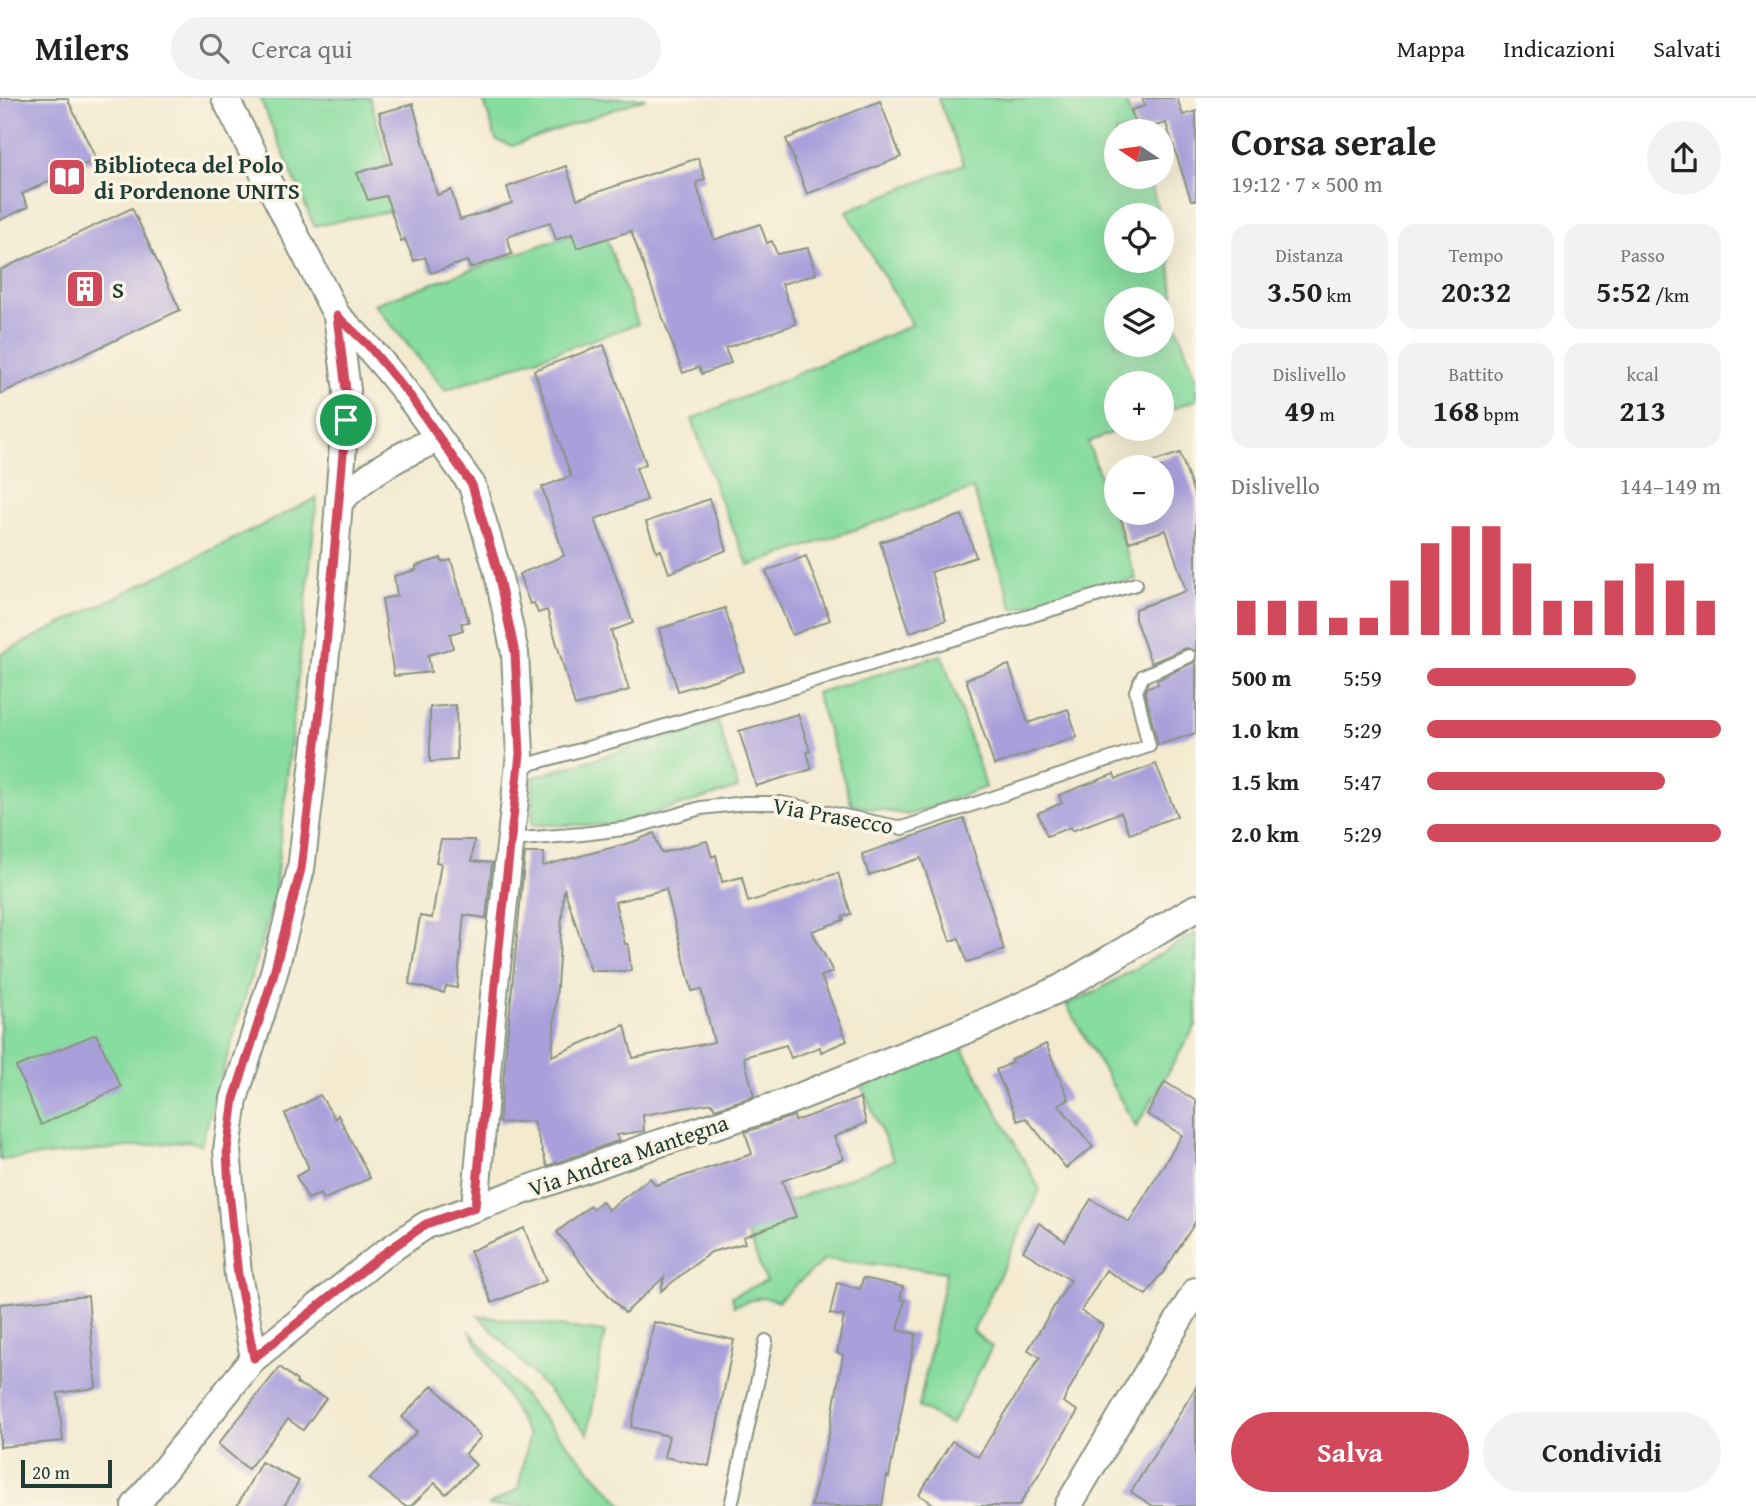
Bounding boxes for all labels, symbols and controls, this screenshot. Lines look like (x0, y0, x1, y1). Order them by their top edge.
search box (171, 17, 661, 80)
text: Milers (35, 24, 129, 72)
icon: search (195, 29, 233, 67)
text: Cerca qui (251, 29, 353, 68)
text: Mappa (1397, 31, 1465, 66)
text: Indicazioni (1503, 31, 1615, 66)
text: Salvati (1653, 31, 1721, 66)
text: Corsa serale (1231, 113, 1436, 169)
north arrow (1104, 119, 1174, 189)
map controls (1104, 119, 1174, 525)
button: share (1647, 121, 1721, 195)
place label: Biblioteca del Polo di Pordenone UNITS (94, 148, 300, 207)
library icon: Biblioteca del Polo di Pordenone UNITS (46, 156, 88, 198)
text: 19:12 · 7 × 500 m (1231, 167, 1383, 200)
button: locate (1104, 203, 1174, 273)
text: Distanza (1275, 241, 1343, 269)
text: Tempo (1449, 241, 1503, 269)
text: Passo (1621, 241, 1665, 269)
building icon: S (64, 268, 106, 310)
text: 3.50 (1267, 269, 1322, 313)
text: 20:32 (1441, 269, 1511, 313)
text: 5:52 (1596, 269, 1651, 313)
place label: S (112, 273, 124, 306)
text: km (1322, 281, 1352, 309)
text: /km (1651, 281, 1689, 309)
button: layers (1104, 287, 1174, 357)
text: Dislivello (1273, 360, 1346, 388)
text: Battito (1449, 360, 1503, 388)
text: kcal (1626, 360, 1659, 388)
button: + (1104, 371, 1174, 441)
text: 49 (1284, 388, 1315, 432)
text: 168 (1433, 388, 1479, 432)
text: 213 (1619, 388, 1666, 432)
pin (316, 390, 376, 450)
text: m (1315, 400, 1335, 428)
text: bpm (1479, 400, 1519, 428)
icon: arrive (327, 401, 365, 439)
button: − (1104, 455, 1174, 525)
text: Dislivello (1231, 469, 1320, 502)
text: 144–149 m (1620, 469, 1721, 502)
text: 500 m (1231, 661, 1292, 694)
text: 5:59 (1343, 661, 1382, 694)
text: 1.0 km (1231, 713, 1299, 746)
text: 5:29 (1343, 713, 1382, 746)
text: 1.5 km (1231, 765, 1299, 798)
text: 5:47 (1343, 765, 1382, 798)
street label: Via Prasecco (770, 788, 896, 842)
text: 2.0 km (1231, 817, 1299, 850)
text: 5:29 (1343, 817, 1382, 850)
street label: Via Andrea Mantegna (524, 1105, 732, 1205)
button: Salva (1231, 1412, 1469, 1492)
button: Condividi (1483, 1412, 1721, 1492)
scale bar (21, 1457, 112, 1489)
text: 20 m (32, 1458, 70, 1486)

